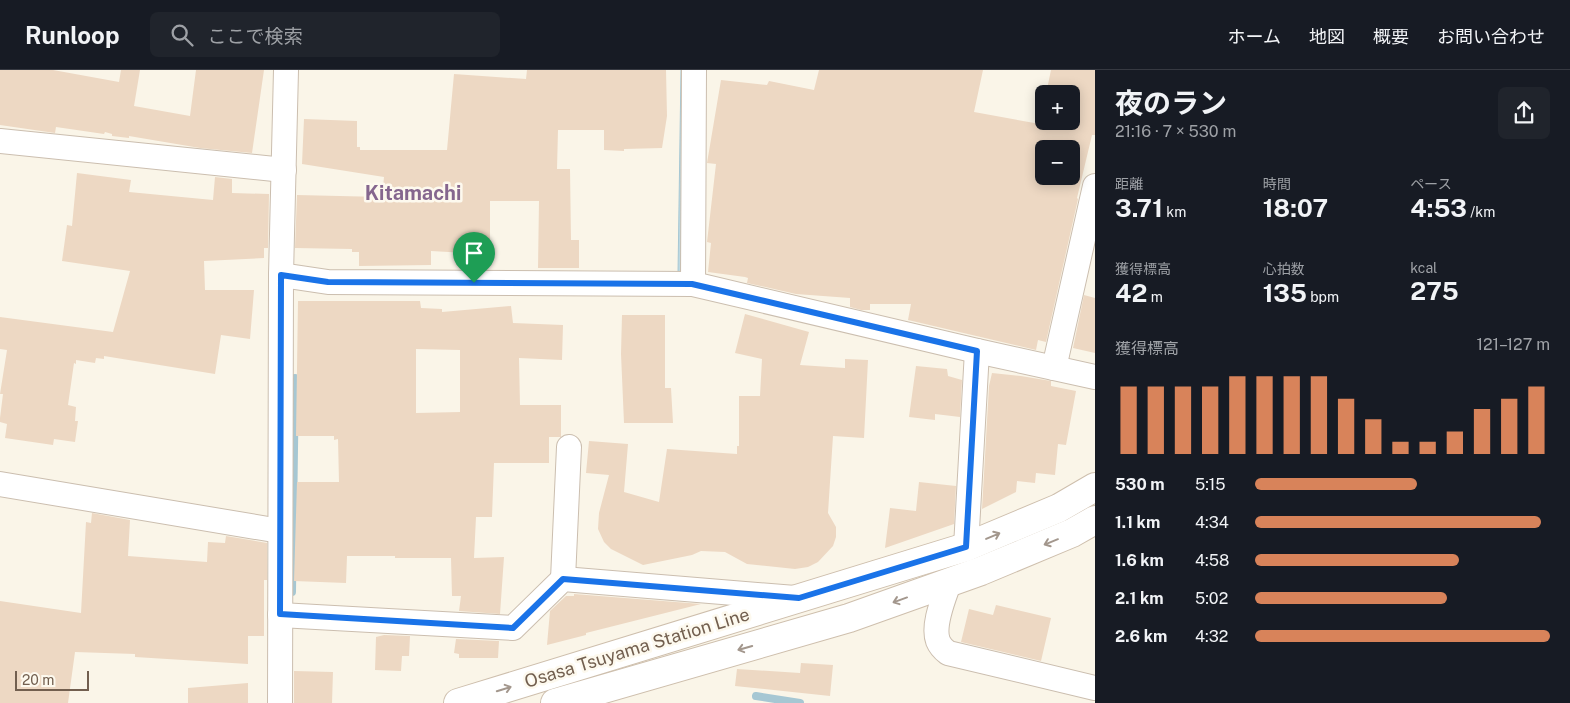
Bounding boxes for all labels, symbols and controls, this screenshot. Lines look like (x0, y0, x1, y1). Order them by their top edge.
search box (150, 12, 500, 57)
text: Runloop (25, 21, 120, 49)
icon: search (168, 21, 196, 49)
text: ここで検索 (208, 25, 303, 47)
text: ホーム (1228, 26, 1281, 47)
text: 地図 (1309, 26, 1345, 47)
text: 概要 (1373, 26, 1409, 47)
text: お問い合わせ (1437, 26, 1545, 47)
map controls (1035, 85, 1080, 185)
button: + (1035, 85, 1080, 130)
text: 夜のラン (1115, 86, 1227, 119)
button: share (1498, 87, 1550, 139)
text: 21:16 · 7 × 530 m (1115, 122, 1236, 141)
button: − (1035, 140, 1080, 185)
text: 距離 (1115, 176, 1143, 192)
text: 時間 (1263, 176, 1291, 192)
text: ペース (1410, 176, 1452, 192)
district label: Kitamachi (365, 181, 461, 205)
text: 3.71 (1115, 193, 1163, 223)
text: 18:07 (1263, 193, 1328, 223)
text: 4:53 (1410, 193, 1467, 223)
text: km (1163, 204, 1186, 220)
text: /km (1467, 204, 1495, 220)
pin (453, 232, 495, 283)
icon: arrive (460, 239, 488, 267)
text: kcal (1410, 260, 1437, 276)
text: 獲得標高 (1115, 261, 1171, 277)
text: 心拍数 (1263, 261, 1305, 277)
text: 275 (1410, 276, 1459, 306)
text: 42 (1115, 278, 1147, 308)
text: 135 (1263, 278, 1307, 308)
text: m (1147, 289, 1163, 305)
text: bpm (1307, 289, 1339, 305)
text: 121–127 m (1476, 335, 1550, 354)
text: 獲得標高 (1115, 339, 1179, 358)
text: 530 m (1115, 475, 1165, 494)
text: 5:15 (1195, 475, 1226, 494)
text: 1.1 km (1115, 513, 1160, 532)
text: 4:34 (1195, 513, 1229, 532)
one-way arrow (986, 530, 1001, 539)
one-way arrow (1044, 537, 1059, 547)
text: 1.6 km (1115, 551, 1164, 570)
text: 4:58 (1195, 551, 1229, 570)
text: 2.1 km (1115, 589, 1164, 608)
text: 5:02 (1195, 589, 1228, 608)
one-way arrow (892, 596, 908, 605)
street label: Osasa Tsuyama Station Line (522, 603, 752, 692)
text: 2.6 km (1115, 627, 1167, 646)
text: 4:32 (1195, 627, 1228, 646)
one-way arrow (737, 644, 753, 654)
scale bar (15, 668, 89, 691)
text: 20 m (22, 672, 54, 688)
one-way arrow (496, 683, 512, 693)

